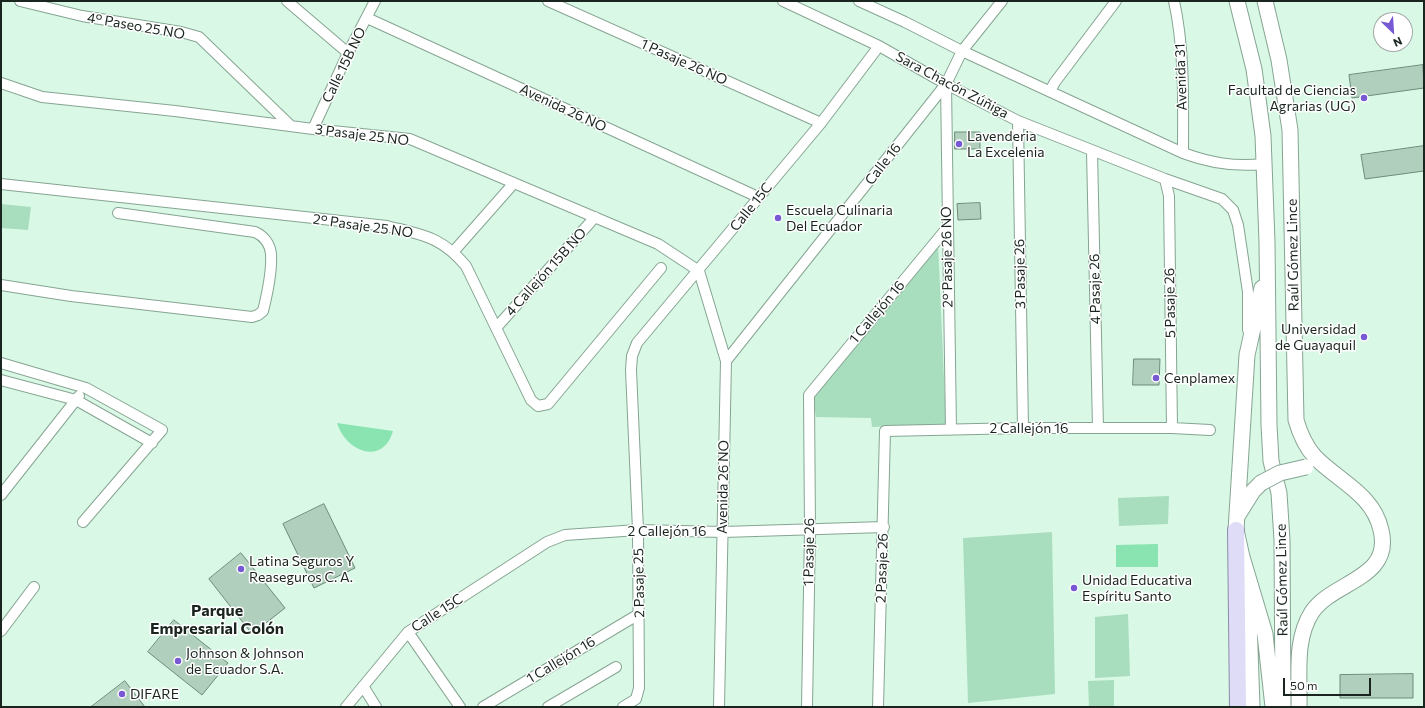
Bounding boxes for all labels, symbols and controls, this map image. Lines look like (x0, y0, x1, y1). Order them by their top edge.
street label: 4° Paseo 25 NO (86, 9, 186, 43)
north arrow (1373, 12, 1413, 52)
street label: Calle 15B NO (319, 25, 369, 105)
street label: 1 Pasaje 26 NO (638, 35, 730, 89)
text: N (1391, 35, 1404, 50)
street label: Avenida 31 (1171, 43, 1191, 111)
street label: Sara Chacón Zúñiga (893, 48, 1011, 122)
street label: Avenida 26 NO (517, 81, 609, 135)
place label: Facultad de Ciencias Agrarias (UG) (1228, 82, 1356, 114)
marker: Facultad de Ciencias Agrarias (UG) (1359, 93, 1369, 103)
street label: 3 Pasaje 25 NO (314, 121, 410, 149)
place label: Lavenderia La Excelenia (967, 128, 1045, 160)
marker: Lavenderia La Excelenia (954, 139, 964, 149)
street label: Calle 16 (861, 140, 905, 188)
street label: Calle 15C (726, 179, 776, 235)
street label: Raúl Gómez Lince (1284, 199, 1302, 311)
place label: Escuela Culinaria Del Ecuador (786, 202, 893, 234)
street label: 2° Pasaje 26 NO (938, 206, 956, 308)
street label: 2° Pasaje 25 NO (312, 211, 414, 241)
marker: Escuela Culinaria Del Ecuador (773, 213, 783, 223)
street label: 4 Callejón 15B NO (502, 224, 590, 320)
street label: 3 Pasaje 26 (1011, 239, 1029, 309)
street label: 4 Pasaje 26 (1086, 253, 1104, 325)
street label: 5 Pasaje 26 (1161, 268, 1179, 338)
street label: 1 Callejón 16 (846, 277, 908, 347)
place label: Universidad de Guayaquil (1275, 321, 1356, 354)
marker: Universidad de Guayaquil (1359, 332, 1369, 342)
place label: Cenplamex (1164, 370, 1235, 386)
marker: Cenplamex (1151, 373, 1161, 383)
street label: 2 Callejón 16 (990, 420, 1068, 436)
street label: Avenida 26 NO (714, 440, 732, 534)
street label: 1 Pasaje 26 (800, 518, 818, 586)
street label: 2 Callejón 16 (628, 523, 706, 539)
street label: Raúl Gómez Lince (1273, 524, 1291, 636)
street label: 2 Pasaje 26 (872, 533, 892, 603)
street label: 2 Pasaje 25 (630, 548, 648, 618)
place label: Latina Seguros Y Reaseguros C. A. (249, 553, 354, 586)
marker: Latina Seguros Y Reaseguros C. A. (236, 564, 246, 574)
place label: Unidad Educativa Espíritu Santo (1082, 572, 1192, 604)
marker: Unidad Educativa Espíritu Santo (1069, 583, 1079, 593)
street label: Calle 15C (408, 590, 466, 636)
district label: Parque Empresarial Colón (150, 601, 284, 639)
street label: 1 Callejón 16 (524, 633, 598, 687)
place label: Johnson & Johnson de Ecuador S.A. (186, 645, 304, 678)
marker: Johnson & Johnson de Ecuador S.A. (173, 656, 183, 666)
scale bar (1285, 670, 1373, 696)
text: 50 m (1290, 678, 1318, 692)
place label: DIFARE (130, 686, 179, 702)
marker: DIFARE (117, 689, 127, 699)

